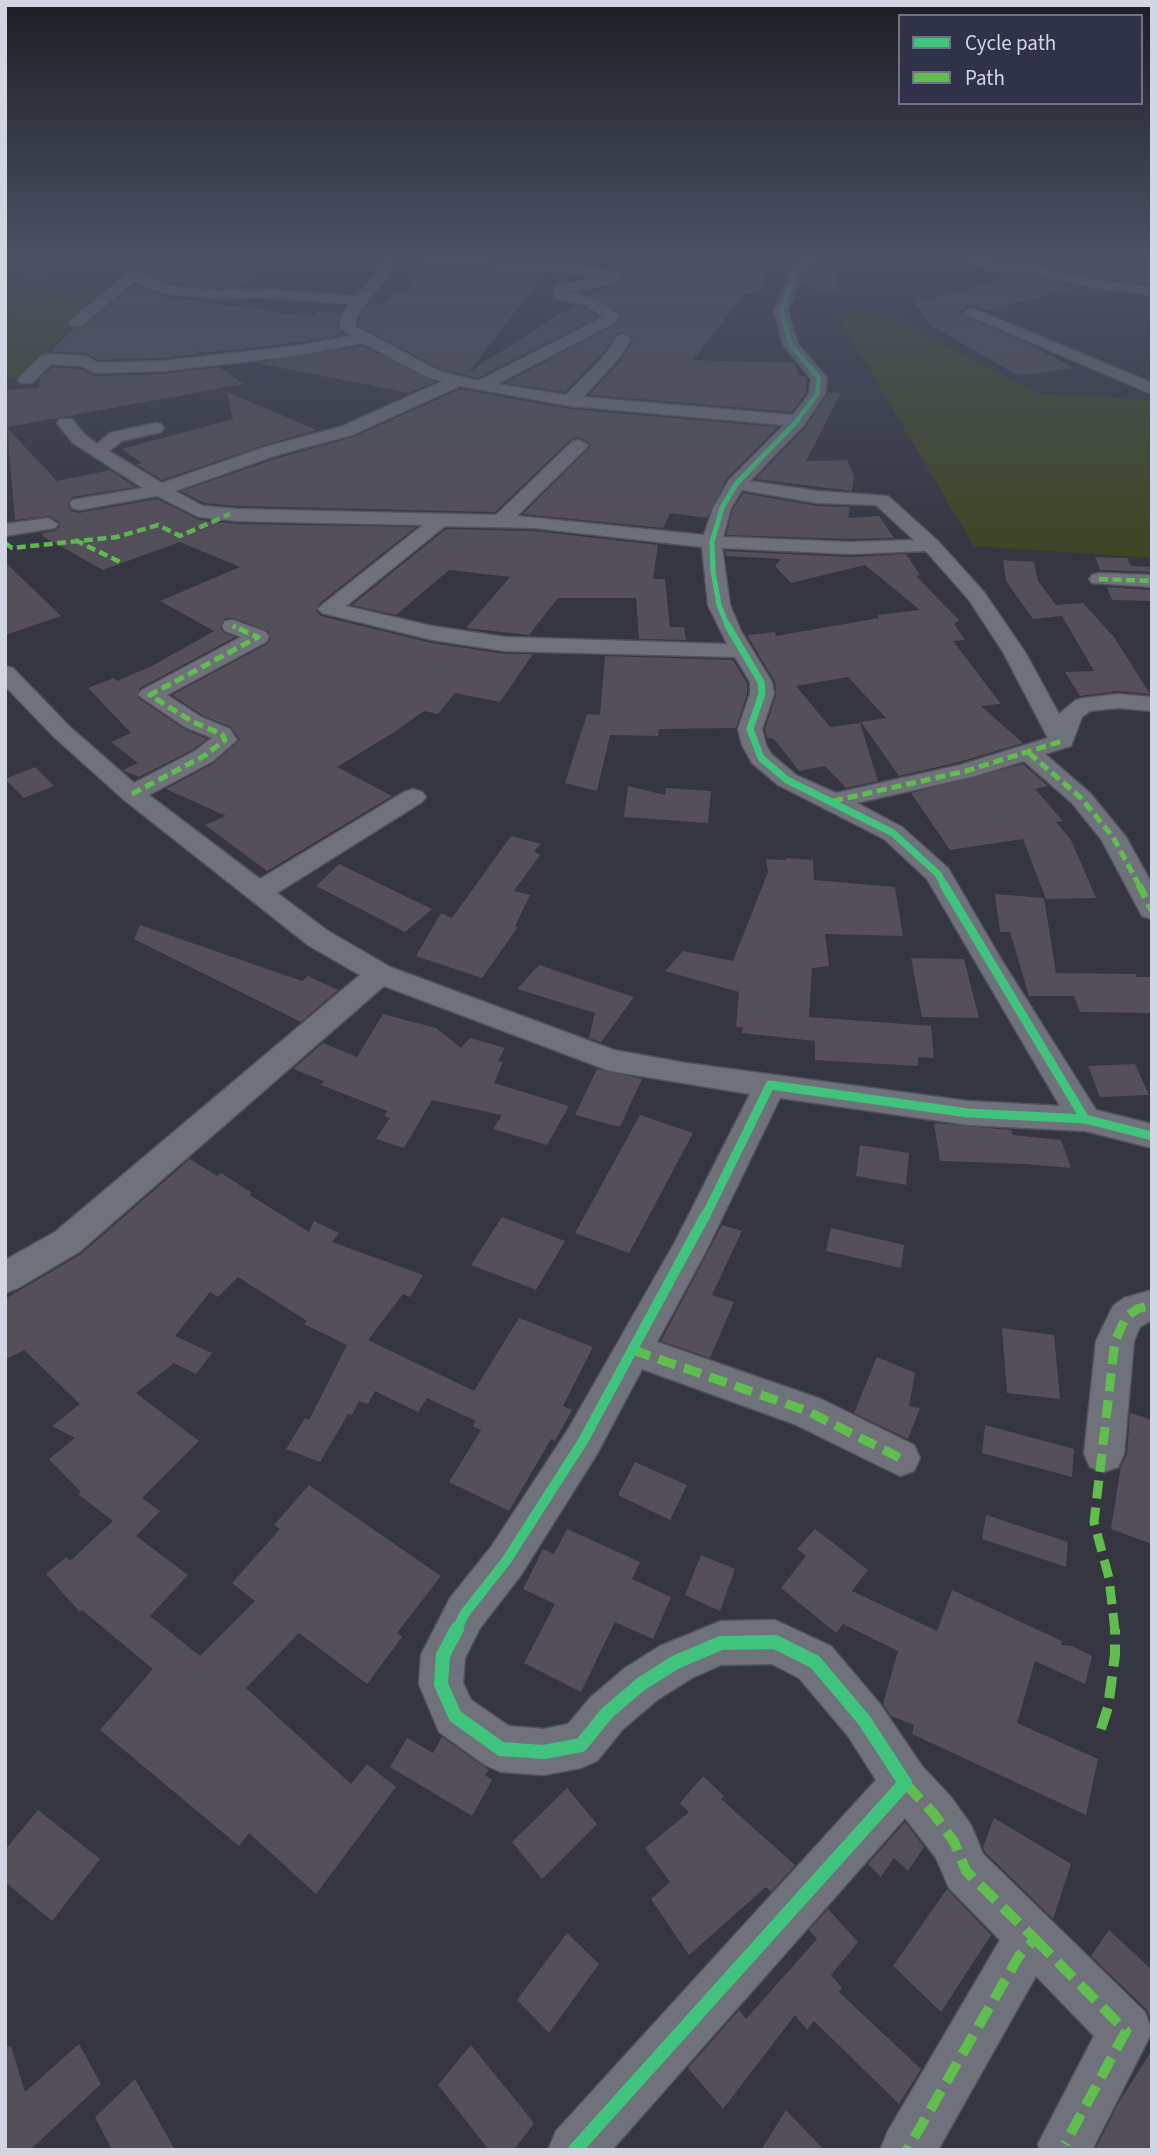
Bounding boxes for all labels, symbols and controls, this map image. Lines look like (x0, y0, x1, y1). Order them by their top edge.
legend (898, 14, 1143, 105)
text: Cycle path (965, 28, 1056, 58)
text: Path (965, 63, 1005, 93)

